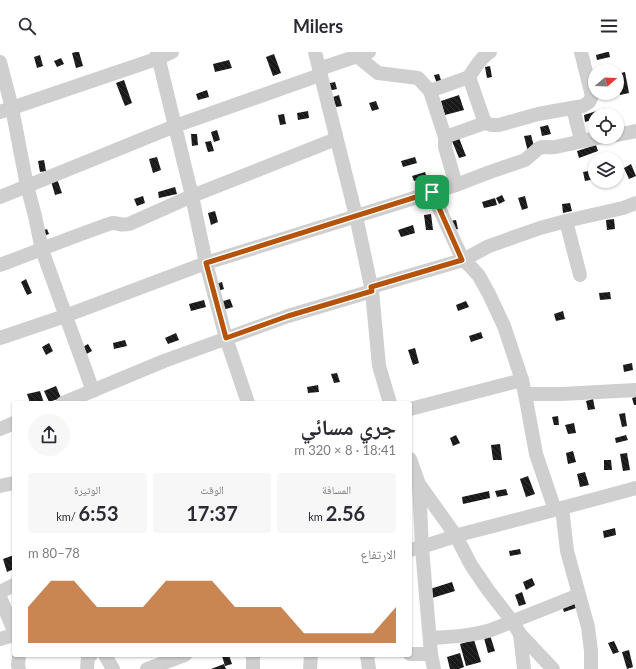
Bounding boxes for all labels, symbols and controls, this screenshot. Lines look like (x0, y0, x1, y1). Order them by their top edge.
icon: search (16, 15, 38, 37)
text: Milers (293, 15, 343, 37)
icon: menu (598, 15, 620, 37)
north arrow (588, 64, 624, 100)
map controls (588, 64, 624, 188)
button: locate (588, 108, 624, 144)
button: layers (588, 152, 624, 188)
pin (415, 175, 449, 209)
icon: arrive (421, 181, 443, 203)
text: جري مسائي (300, 413, 396, 440)
button: share (28, 414, 70, 456)
text: 18:41 · 8 × 320 m (294, 442, 396, 458)
text: الوتيرة (74, 483, 101, 496)
text: الوقت (200, 483, 224, 496)
text: المسافة (322, 483, 351, 496)
text: 6:53 (79, 501, 119, 525)
text: 17:37 (186, 501, 238, 525)
text: 2.56 (326, 501, 365, 525)
text: /km (56, 510, 79, 523)
text: km (308, 510, 326, 523)
text: 78–80 m (28, 545, 80, 561)
text: الارتفاع (361, 546, 396, 562)

